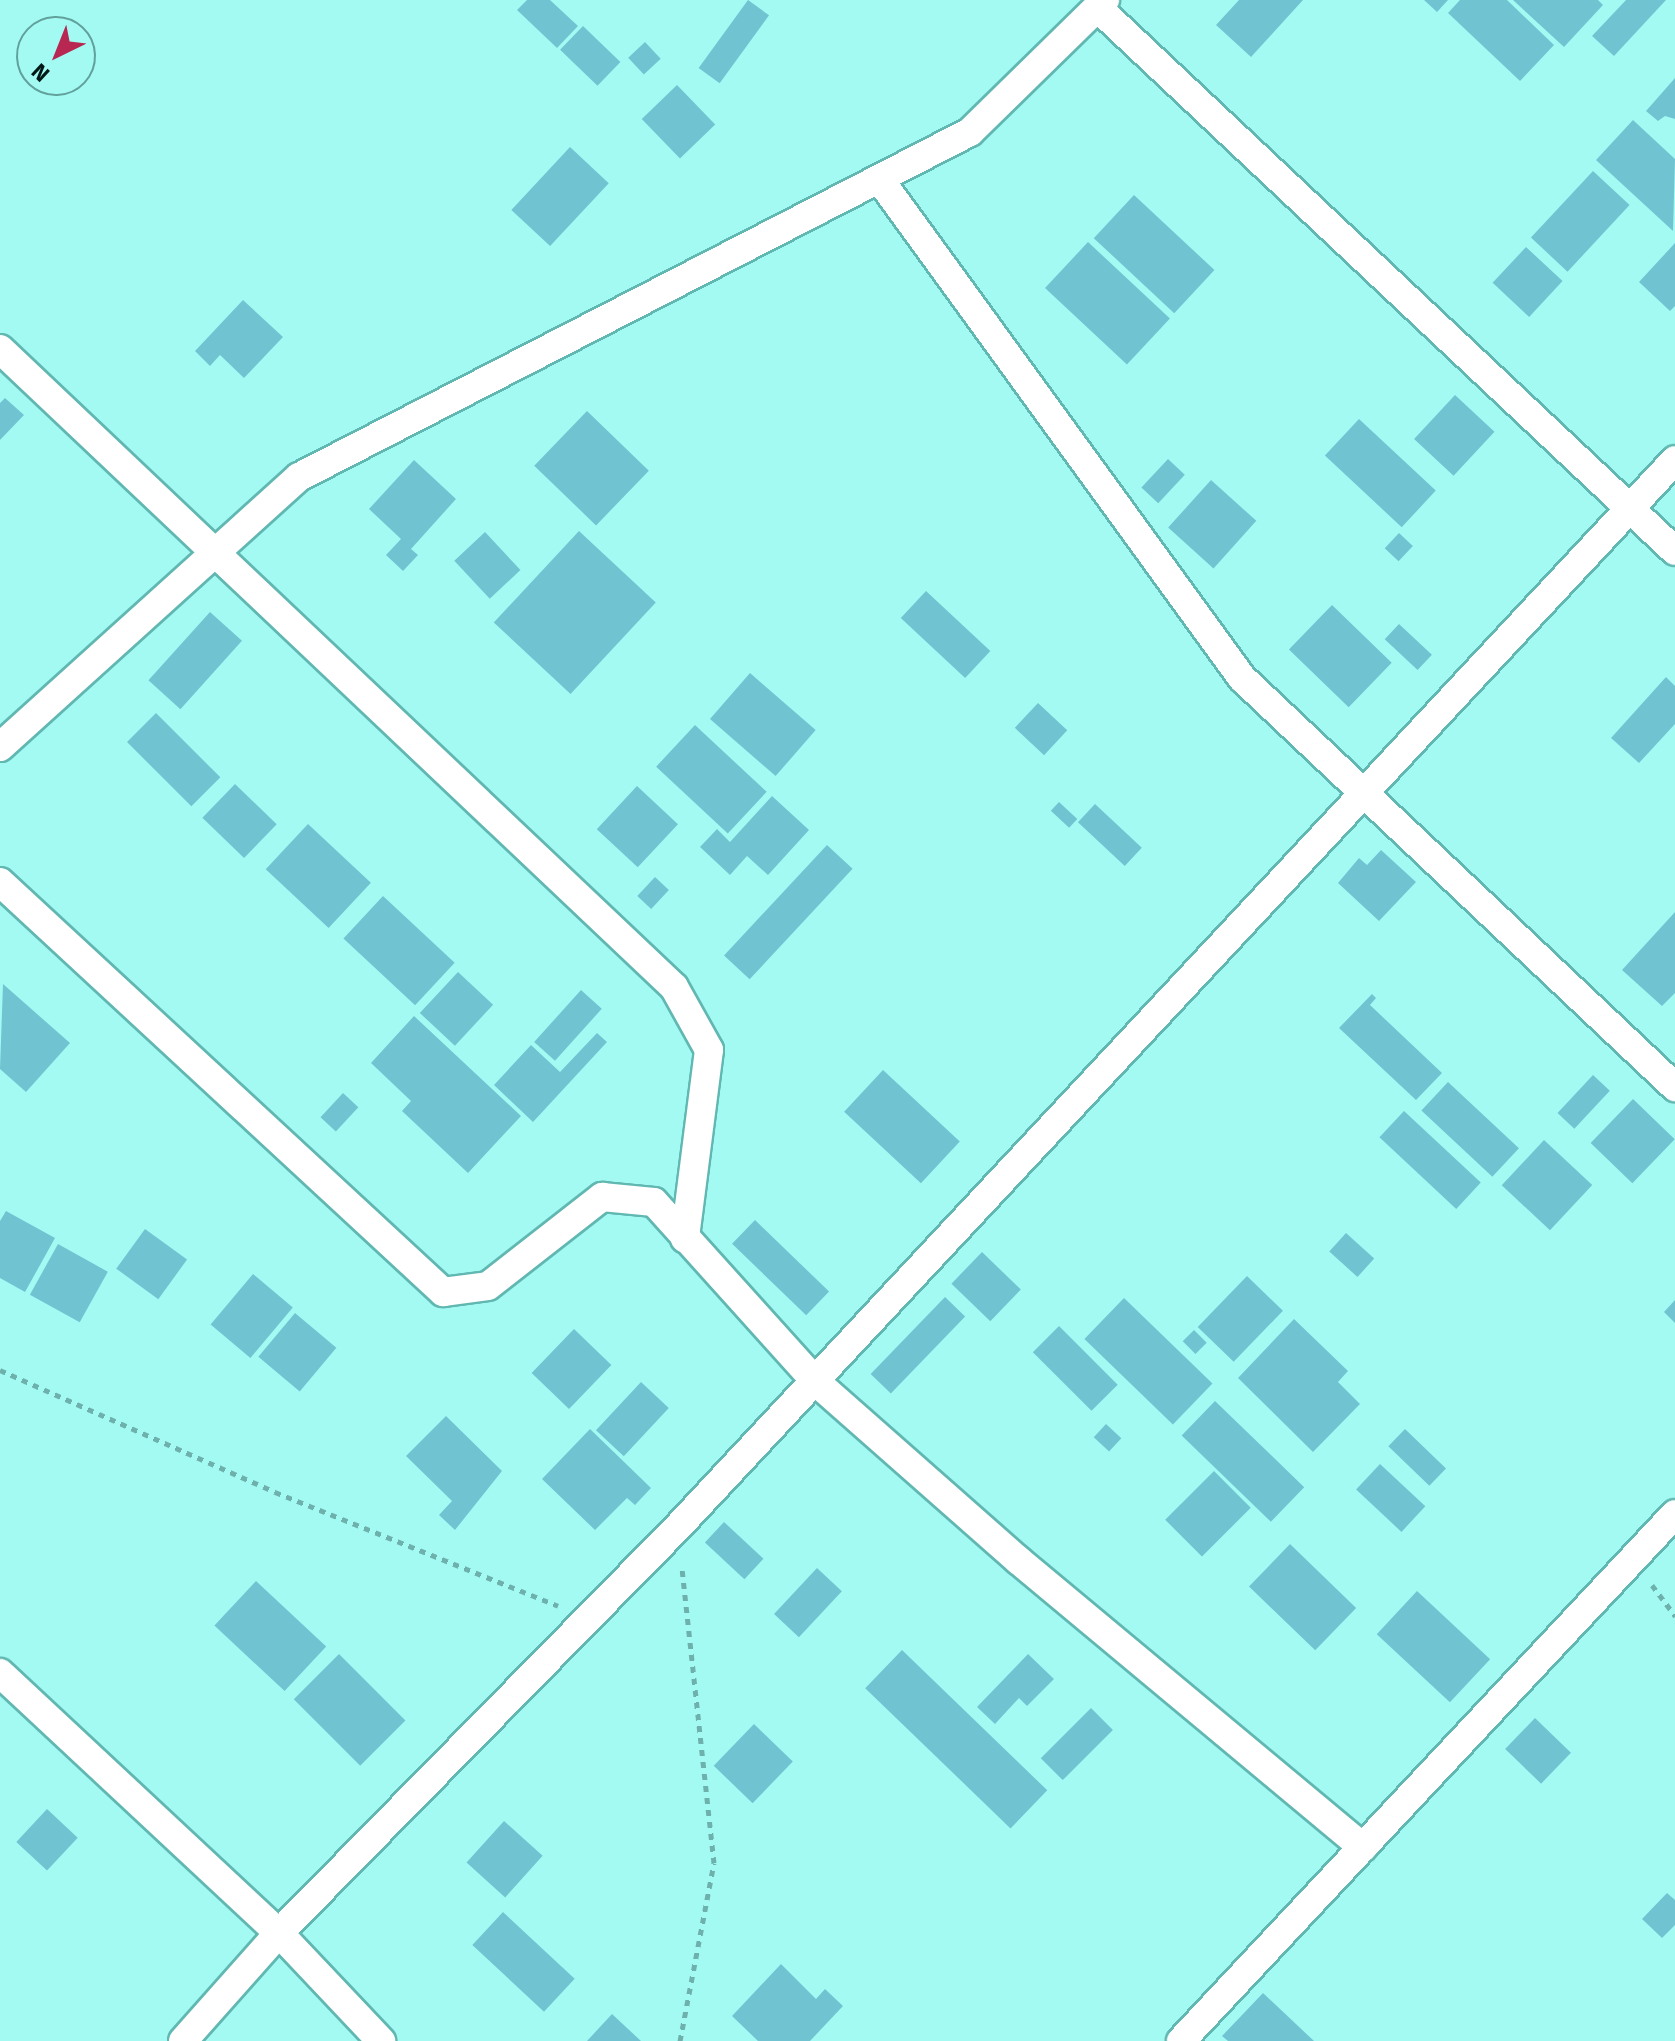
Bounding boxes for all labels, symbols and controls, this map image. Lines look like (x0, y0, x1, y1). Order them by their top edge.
north arrow (16, 16, 96, 96)
text: N (26, 58, 55, 87)

